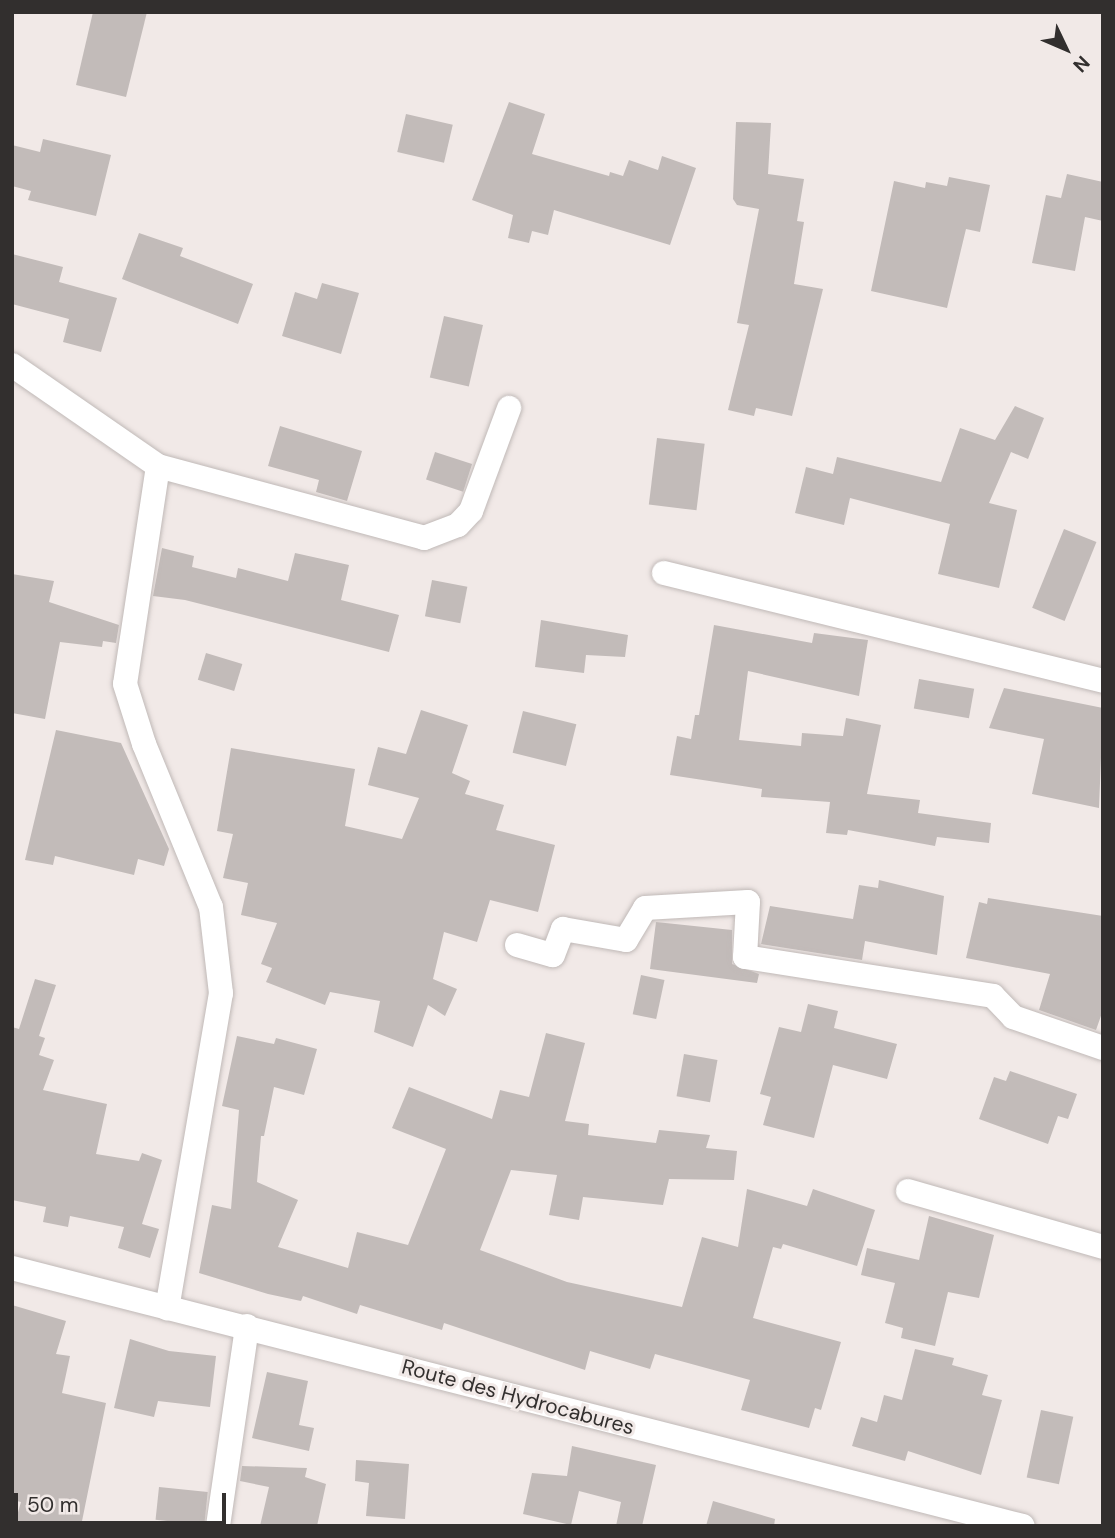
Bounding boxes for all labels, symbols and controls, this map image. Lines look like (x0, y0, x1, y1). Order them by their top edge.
north arrow (1031, 14, 1101, 84)
text: N (1068, 50, 1095, 78)
street label: Route des Hydrocabures (399, 1354, 637, 1440)
scale bar (18, 1478, 229, 1522)
text: 50 m (27, 1491, 78, 1519)

